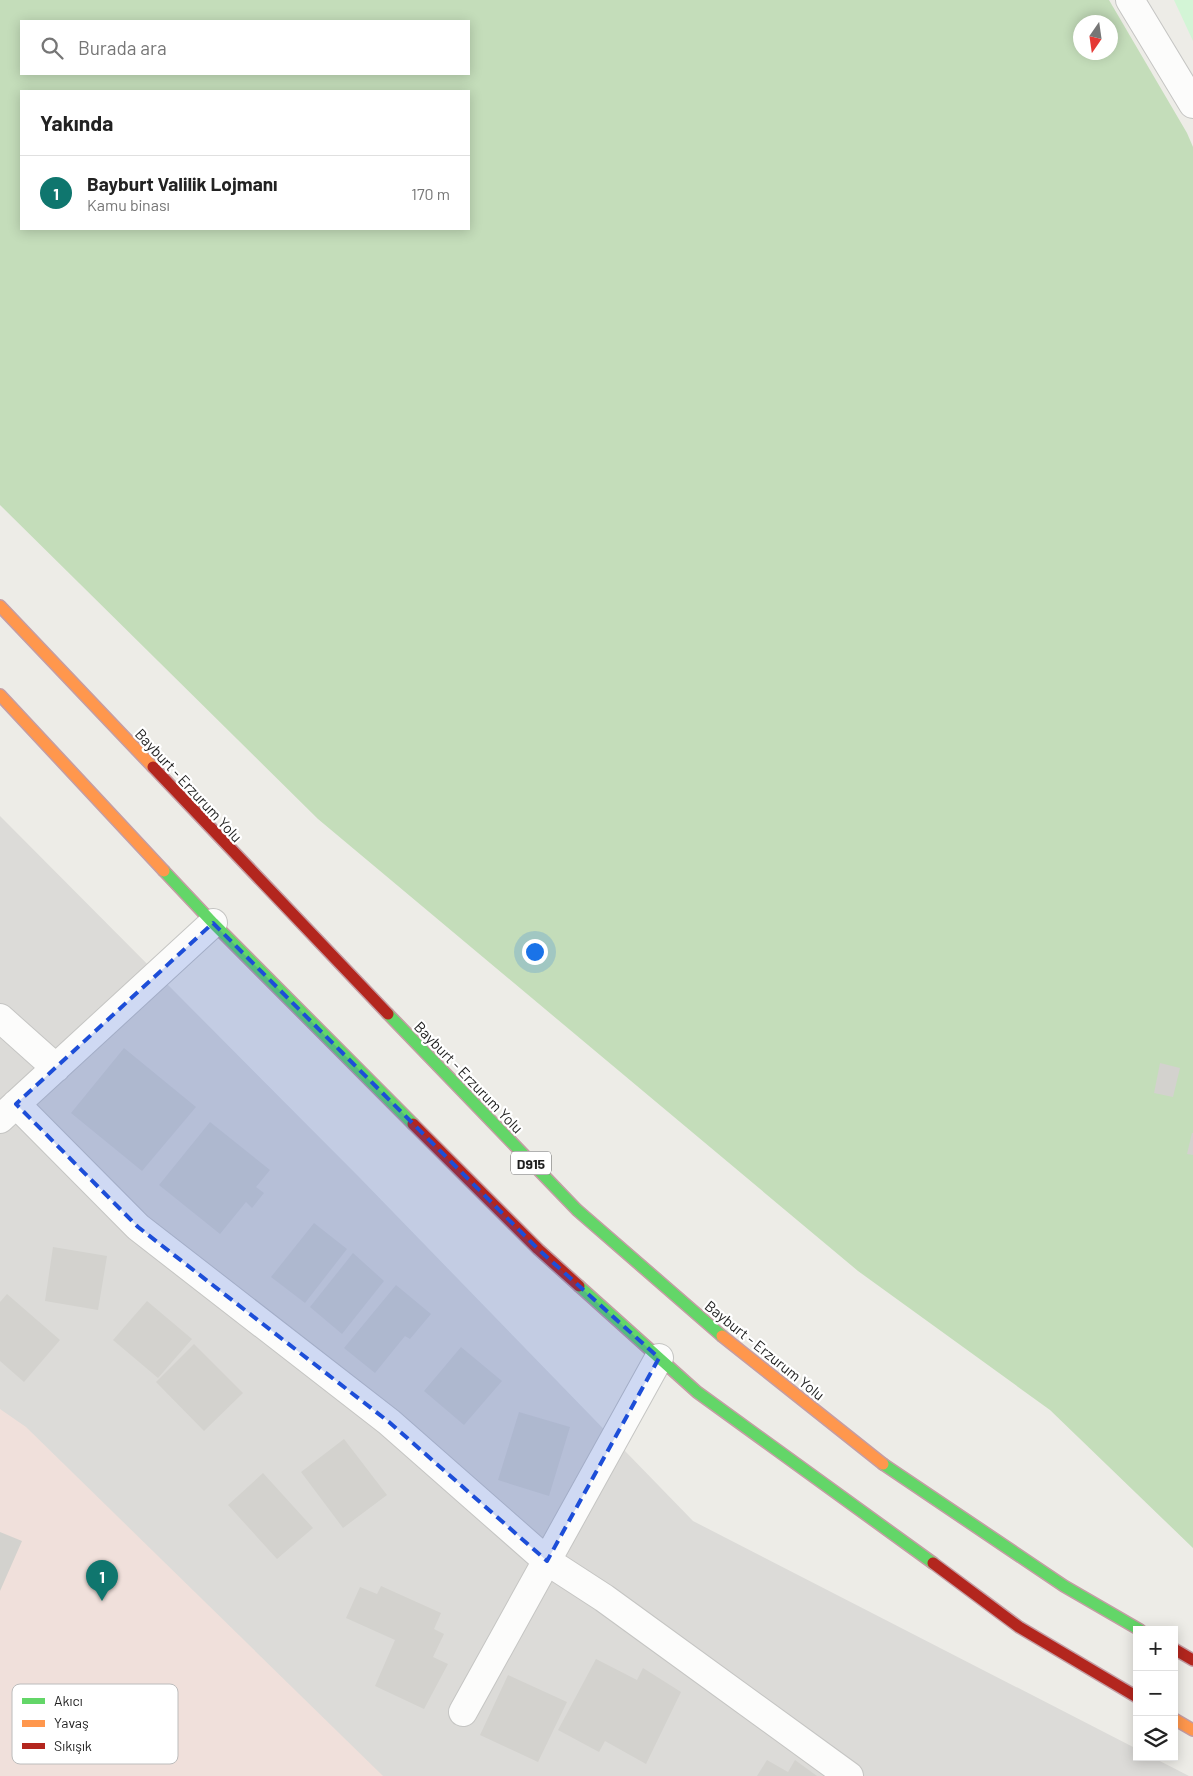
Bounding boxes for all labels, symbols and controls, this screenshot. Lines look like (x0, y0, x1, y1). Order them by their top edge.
north arrow (1073, 15, 1118, 60)
search box (20, 20, 470, 75)
icon: search (38, 34, 66, 62)
text: Burada ara (78, 36, 167, 59)
text: Yakında (40, 110, 113, 135)
text: Bayburt Valilik Lojmanı (87, 172, 278, 195)
text: 1 (53, 184, 59, 203)
text: 170 m (411, 184, 450, 203)
text: Kamu binası (87, 195, 170, 214)
street label: Bayburt - Erzurum Yolu (132, 725, 246, 845)
your location (522, 939, 548, 965)
street label: Bayburt - Erzurum Yolu (411, 1017, 527, 1137)
road number: D915 (511, 1152, 551, 1174)
street label: Bayburt - Erzurum Yolu (702, 1296, 828, 1404)
pin: 1 (86, 1560, 118, 1601)
map controls (1133, 1626, 1178, 1761)
button: + (1133, 1626, 1178, 1671)
button: − (1133, 1671, 1178, 1716)
legend (12, 1684, 178, 1764)
text: Akıcı (54, 1692, 83, 1709)
text: Yavaş (54, 1714, 89, 1731)
button: layers (1133, 1716, 1178, 1761)
text: Sıkışık (54, 1737, 92, 1754)

